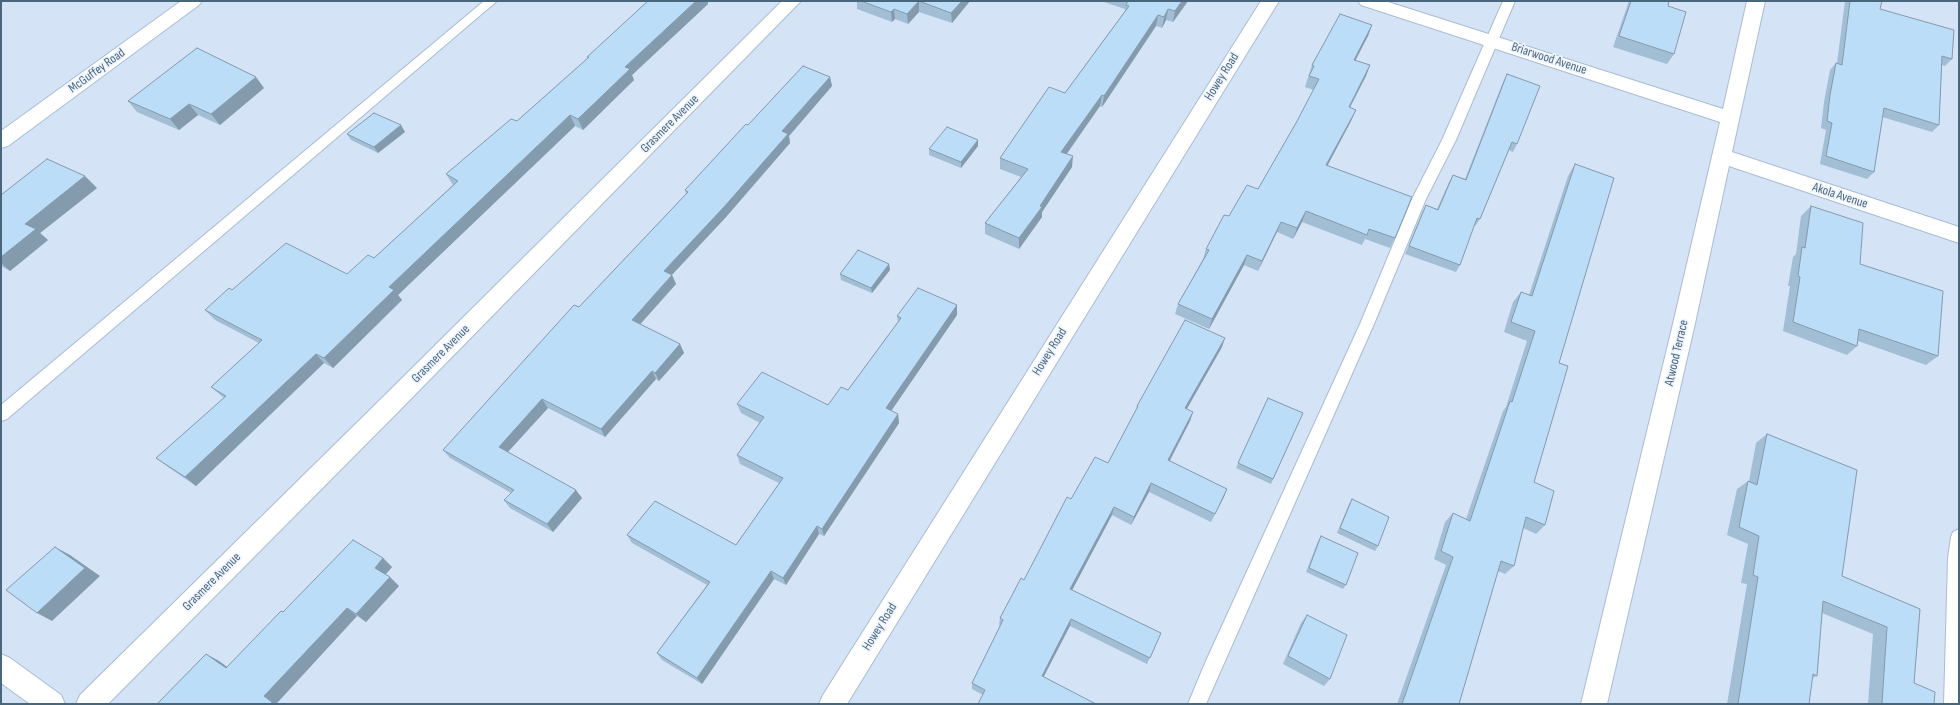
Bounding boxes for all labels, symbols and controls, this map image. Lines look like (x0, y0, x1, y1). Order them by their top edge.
street label: Briarwood Avenue (1509, 40, 1589, 78)
street label: McGuffey Road (66, 45, 128, 97)
street label: Howey Road (1201, 50, 1243, 104)
street label: Grasmere Avenue (638, 92, 702, 156)
street label: Akola Avenue (1810, 180, 1870, 212)
street label: Atwood Terrace (1662, 318, 1692, 388)
street label: Grasmere Avenue (409, 322, 473, 386)
street label: Howey Road (1029, 325, 1071, 379)
street label: Grasmere Avenue (180, 550, 244, 614)
street label: Howey Road (859, 600, 901, 654)

